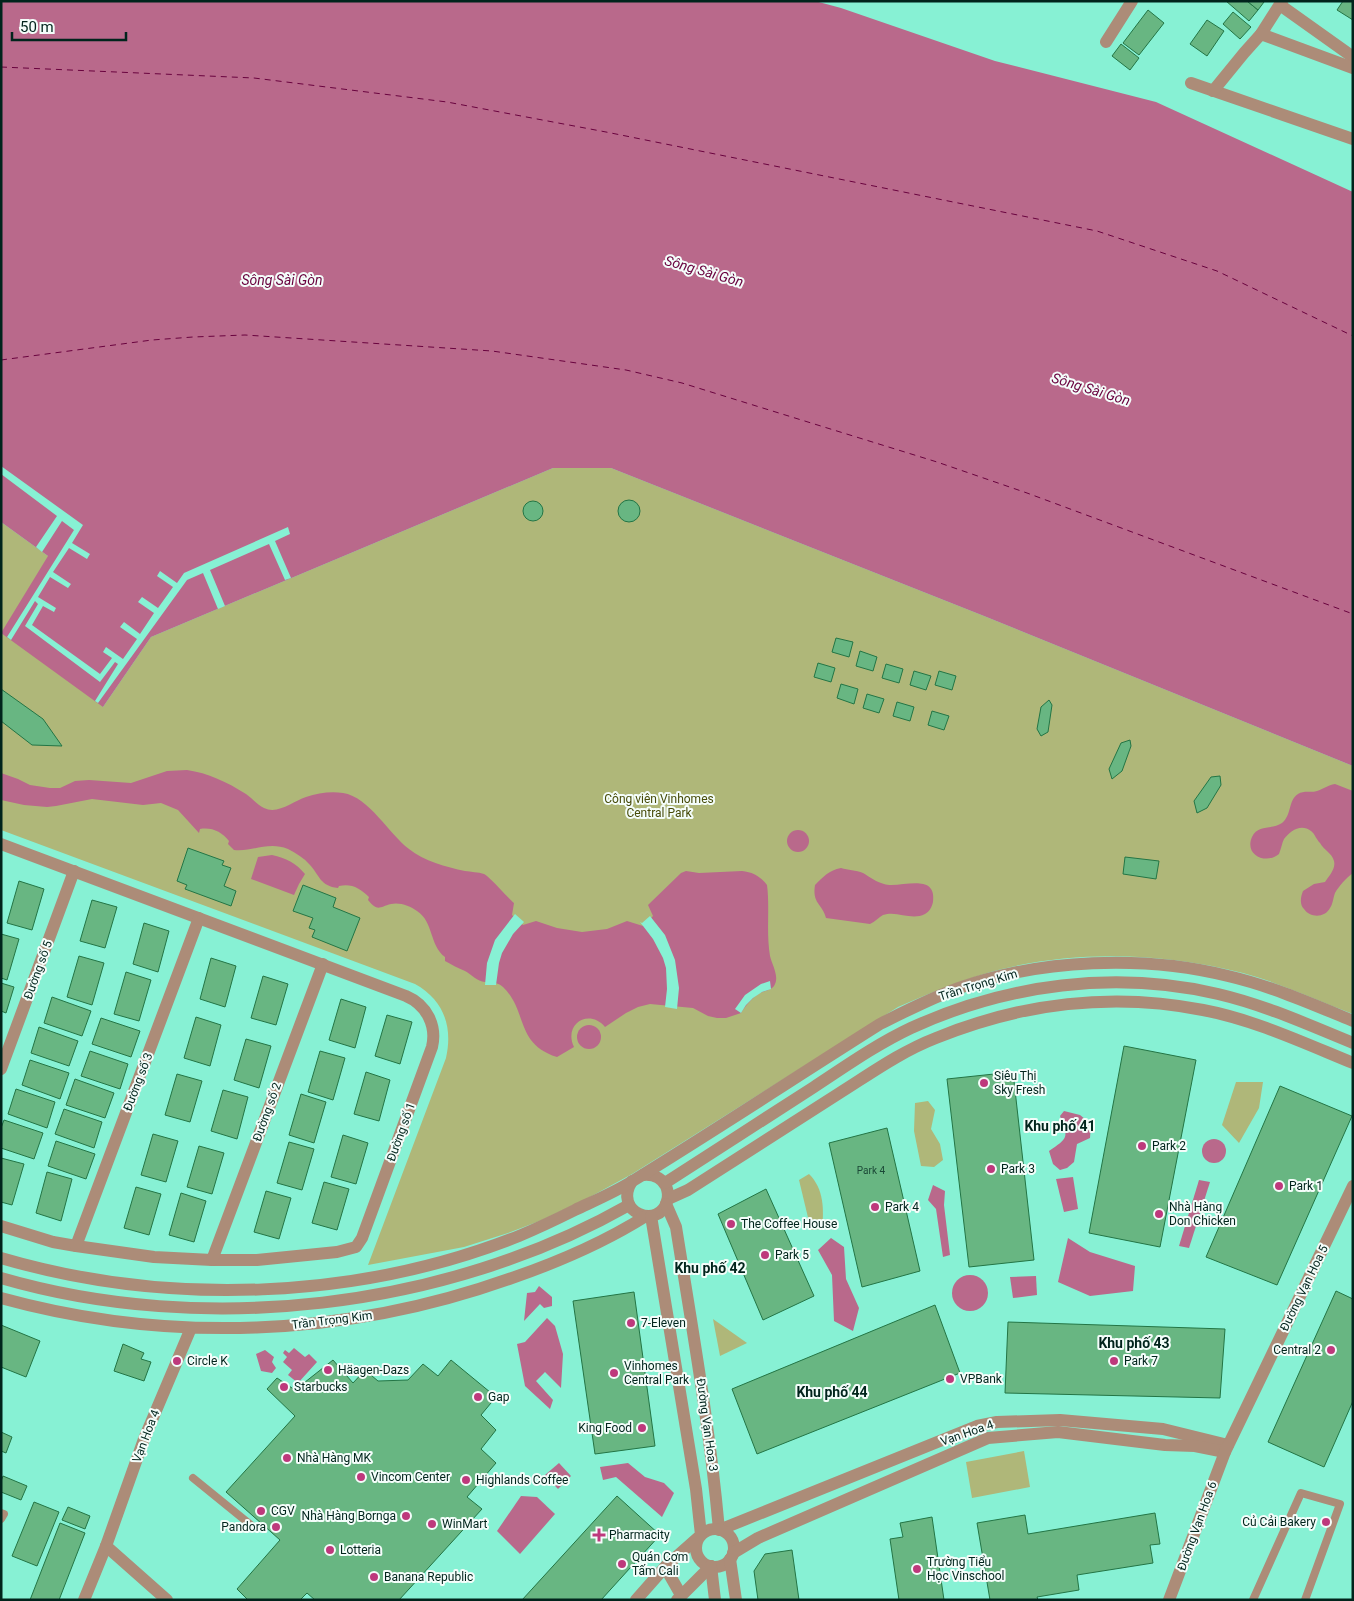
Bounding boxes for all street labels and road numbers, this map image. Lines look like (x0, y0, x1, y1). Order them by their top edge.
street label: Đường số 5 (21, 939, 55, 1001)
street label: Trần Trọng Kim (937, 966, 1019, 1004)
street label: Đường số 3 (120, 1051, 156, 1113)
street label: Đường số 2 (250, 1081, 284, 1143)
street label: Đường số 1 (384, 1101, 418, 1163)
street label: Đường Vạn Hoa 5 (1277, 1243, 1331, 1333)
street label: Trần Trọng Kim (291, 1308, 373, 1332)
street label: Đường Vạn Hoa 3 (694, 1378, 720, 1472)
street label: Vạn Hoa 4 (130, 1408, 163, 1464)
street label: Vạn Hoa 4 (939, 1417, 996, 1449)
street label: Đường Vạn Hoa 6 (1174, 1479, 1220, 1572)

